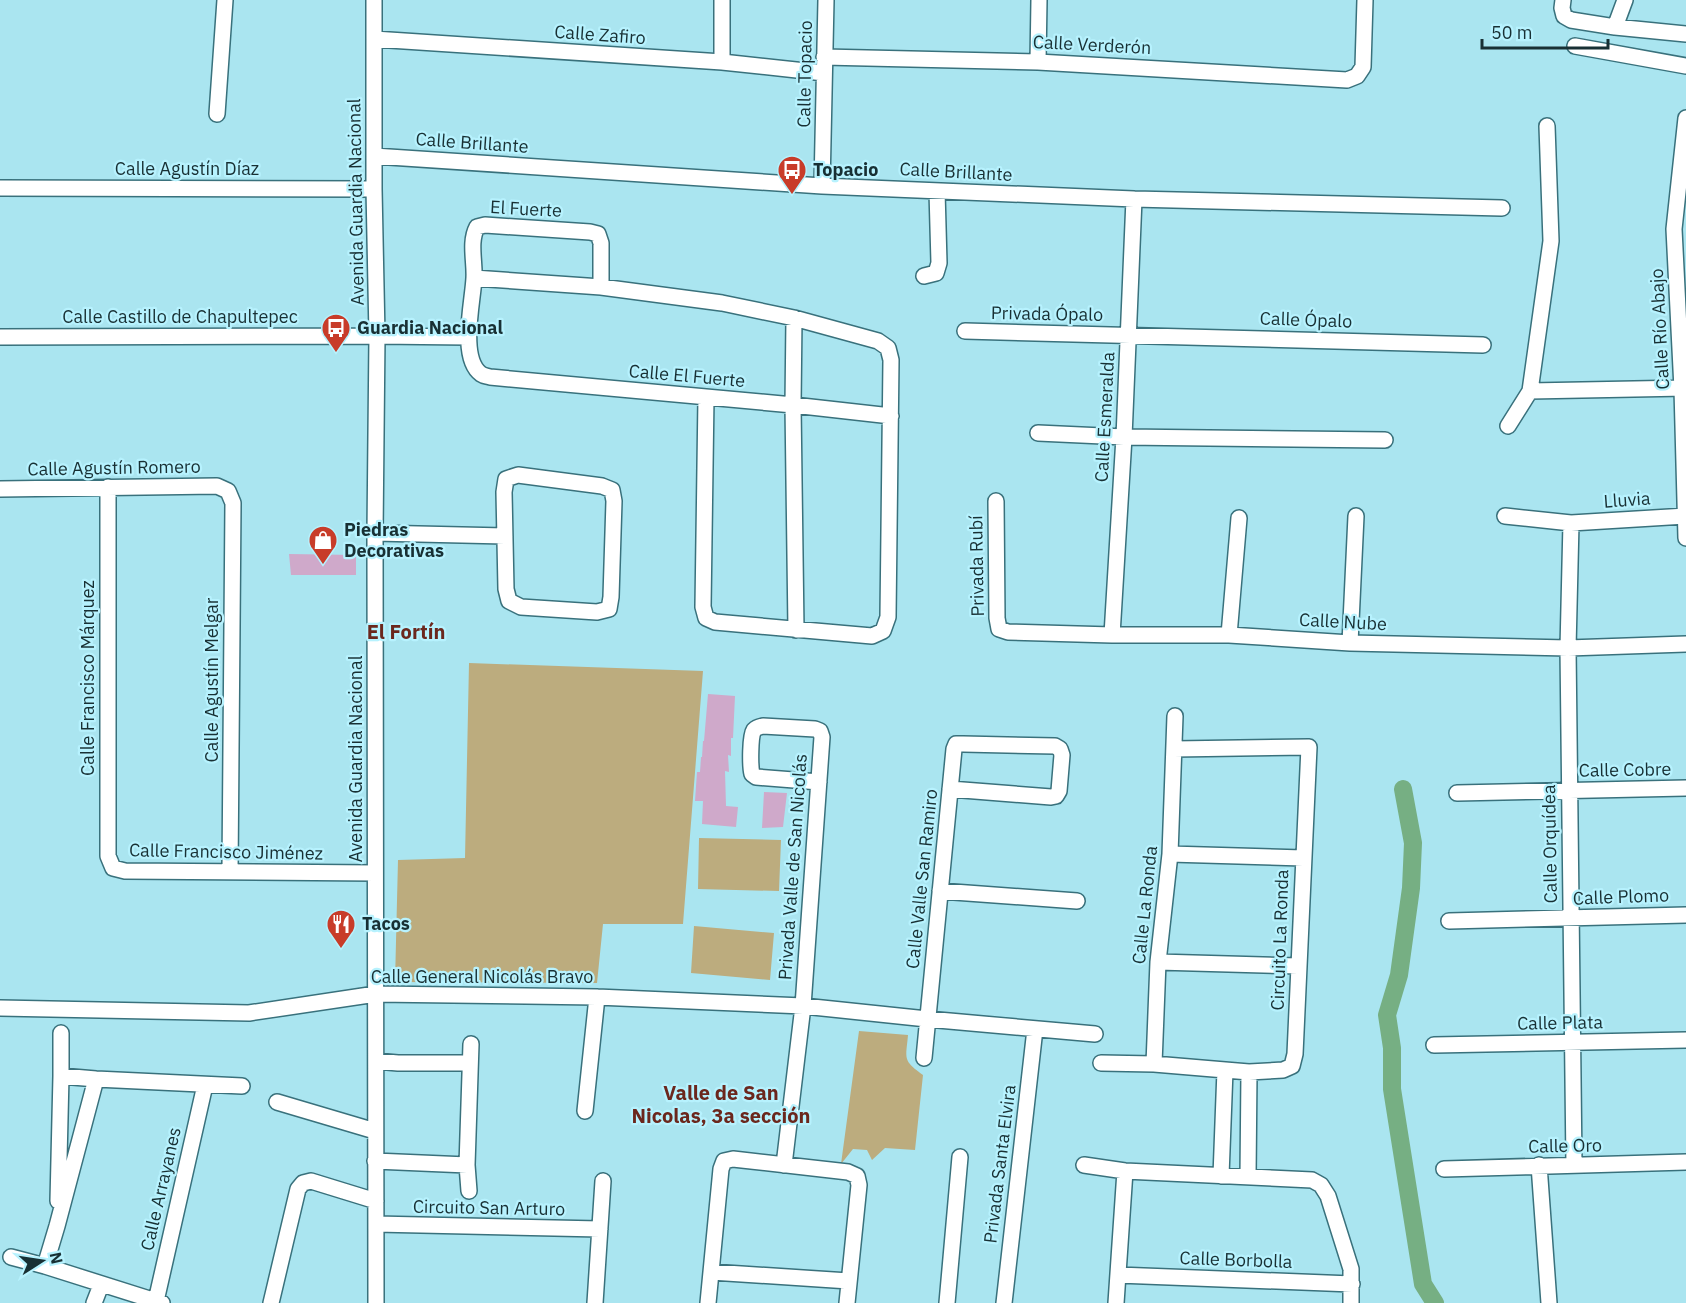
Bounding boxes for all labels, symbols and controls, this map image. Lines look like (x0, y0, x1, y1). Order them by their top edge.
scale bar (1482, 12, 1608, 50)
street label: Calle Zafiro (554, 20, 646, 49)
street label: Calle Topacio (792, 20, 817, 128)
text: 50 m (1491, 21, 1533, 44)
street label: Calle Verderón (1032, 30, 1152, 59)
street label: Avenida Guardia Nacional (342, 98, 369, 306)
street label: Calle Brillante (415, 127, 529, 158)
bus stop icon: Topacio (776, 154, 808, 196)
street label: Calle Agustín Díaz (115, 157, 259, 180)
street label: Calle Brillante (899, 157, 1013, 186)
place label: Topacio (813, 158, 878, 181)
street label: El Fuerte (489, 195, 563, 222)
street label: Calle Río Abajo (1645, 268, 1674, 390)
street label: Privada Ópalo (991, 301, 1103, 326)
street label: Calle Castillo de Chapultepec (62, 305, 298, 328)
street label: Calle Ópalo (1259, 306, 1353, 333)
bus stop icon: Guardia Nacional (320, 312, 352, 354)
place label: Guardia Nacional (357, 316, 504, 339)
street label: Calle Esmeralda (1090, 351, 1119, 483)
street label: Calle El Fuerte (628, 359, 746, 392)
street label: Calle Agustín Romero (27, 454, 201, 481)
street label: Lluvia (1603, 486, 1652, 513)
street label: Privada Rubí (964, 515, 989, 617)
place label: Piedras Decorativas (344, 518, 444, 562)
shop icon: Piedras Decorativas (307, 524, 339, 566)
street label: Calle Francisco Márquez (76, 580, 99, 776)
street label: Calle Agustín Melgar (200, 597, 223, 762)
street label: Calle Nube (1299, 608, 1388, 635)
district label: El Fortín (367, 618, 445, 645)
street label: Avenida Guardia Nacional (344, 655, 367, 863)
street label: Privada Valle de San Nicolás (773, 753, 812, 981)
street label: Calle Cobre (1578, 757, 1672, 782)
street label: Calle Orquídea (1537, 784, 1562, 904)
street label: Calle Valle San Ramiro (901, 788, 942, 970)
street label: Calle Francisco Jiménez (129, 838, 323, 865)
street label: Calle La Ronda (1127, 844, 1162, 965)
street label: Circuito La Ronda (1266, 869, 1293, 1011)
street label: Calle Plomo (1572, 883, 1670, 910)
restaurant icon: Tacos (325, 908, 357, 950)
place label: Tacos (362, 912, 410, 935)
street label: Calle General Nicolás Bravo (371, 965, 593, 988)
street label: Calle Plata (1517, 1010, 1604, 1035)
district label: Valle de San Nicolas, 3a sección (632, 1079, 810, 1129)
street label: Privada Santa Elvira (978, 1083, 1021, 1245)
street label: Calle Arrayanes (135, 1125, 186, 1253)
street label: Calle Oro (1528, 1133, 1602, 1158)
street label: Circuito San Arturo (413, 1195, 565, 1220)
north arrow (12, 1231, 72, 1291)
street label: Calle Borbolla (1179, 1246, 1293, 1273)
text: N (46, 1250, 68, 1266)

